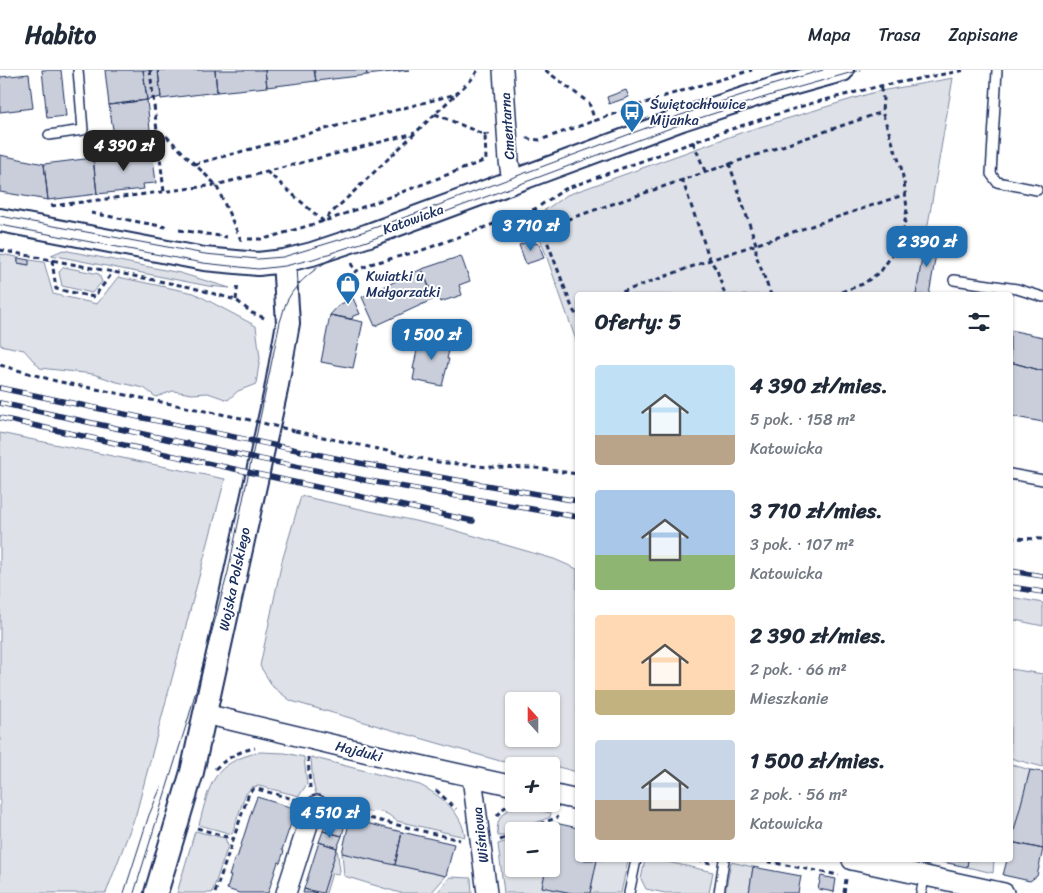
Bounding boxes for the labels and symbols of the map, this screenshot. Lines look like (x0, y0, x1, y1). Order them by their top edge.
street label: Cmentarna (493, 92, 522, 160)
place label: Świętochłowice Mijanka (650, 92, 746, 133)
bus stop icon: Świętochłowice Mijanka (619, 99, 645, 133)
pin: 4 390 zł (72, 129, 176, 172)
street label: Katowicka (379, 197, 447, 242)
pin: 3 710 zł (479, 210, 583, 252)
pin: 2 390 zł (875, 226, 979, 268)
place label: Kwiatki u Małgorzatki (366, 264, 441, 305)
shop icon: Kwiatki u Małgorzatki (335, 271, 361, 305)
pin: 1 500 zł (380, 318, 484, 361)
street label: Wojska Polskiego (211, 525, 258, 633)
north arrow (505, 692, 560, 748)
street label: Hajduki (333, 734, 386, 770)
pin: 4 510 zł (278, 796, 382, 839)
street label: Wiśniowa (465, 806, 496, 864)

